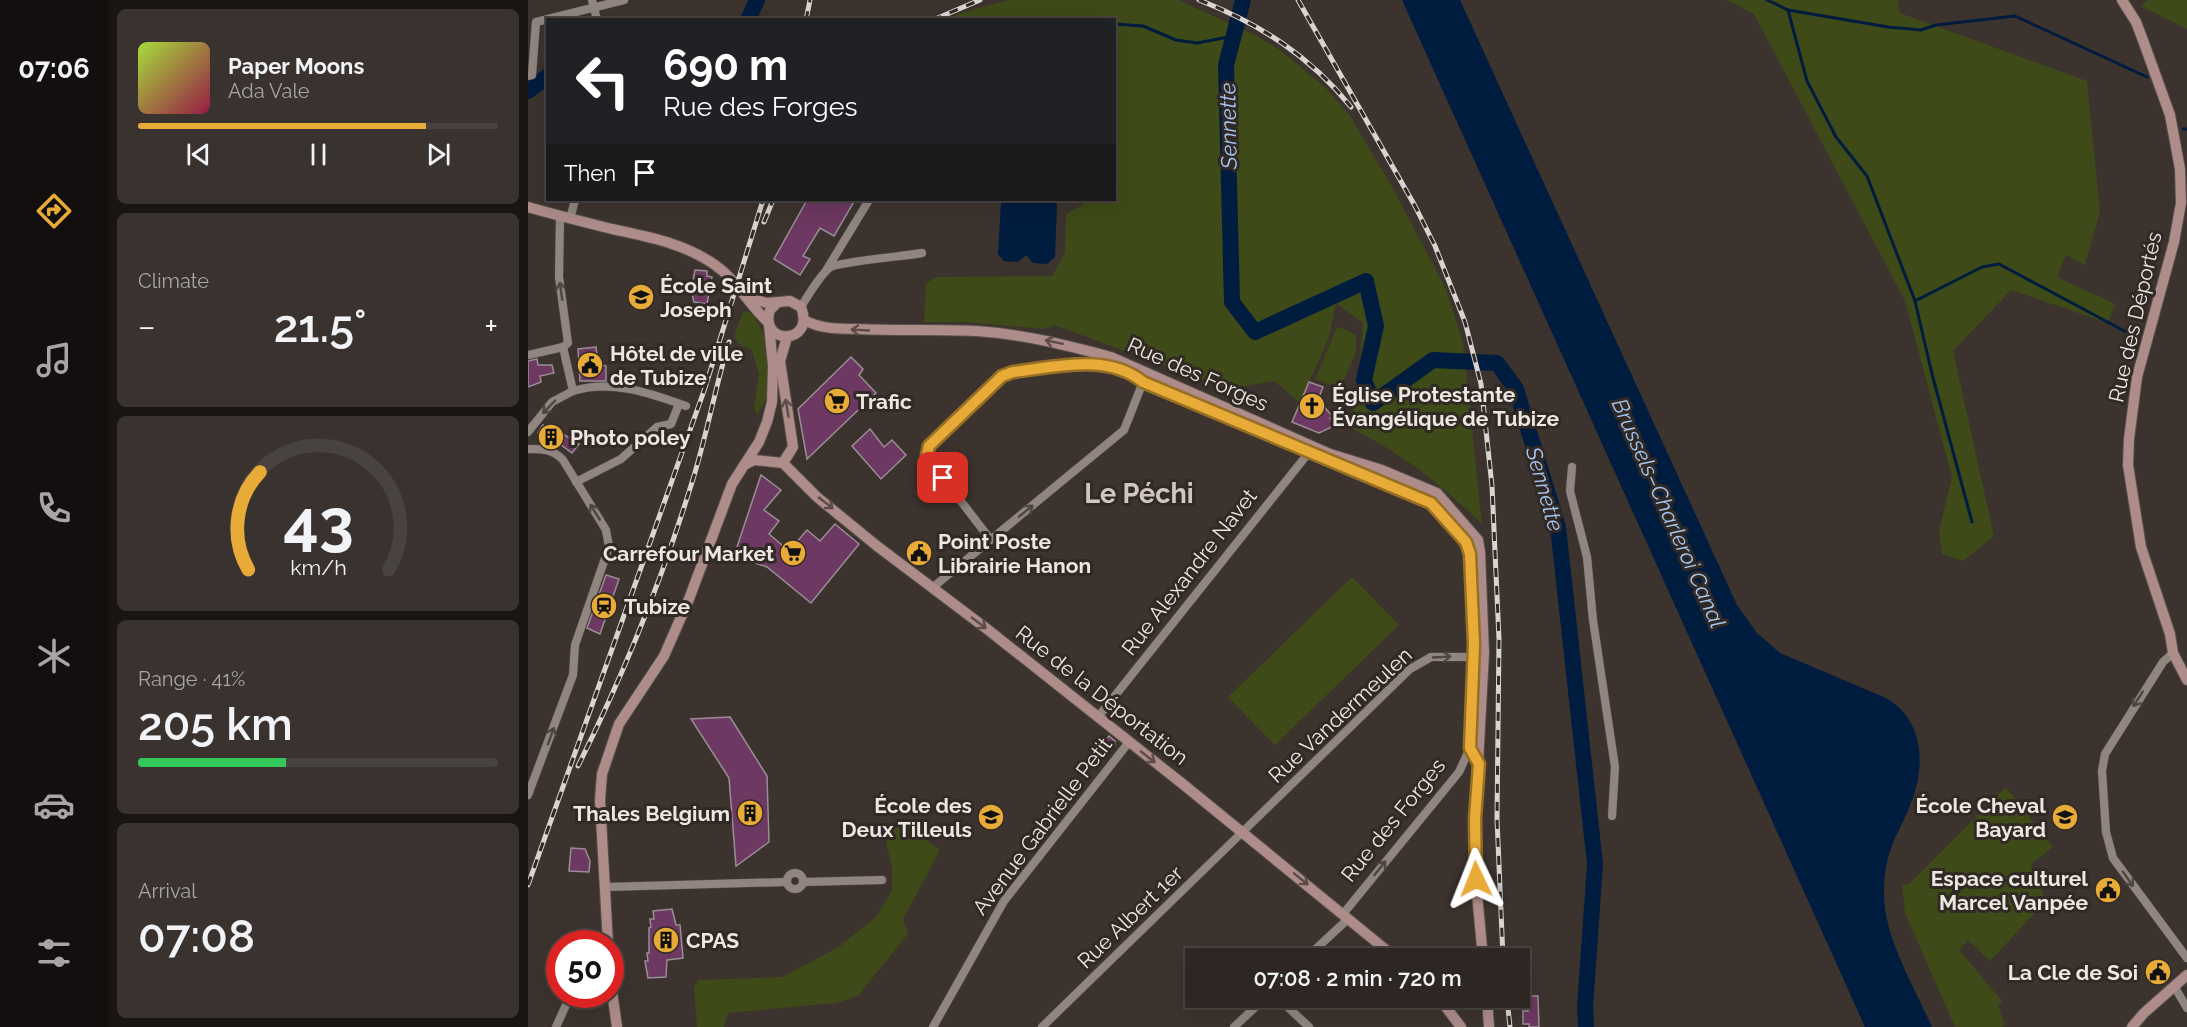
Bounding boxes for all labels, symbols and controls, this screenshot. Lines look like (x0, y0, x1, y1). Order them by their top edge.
text: 690 m (663, 41, 788, 90)
icon: left (564, 42, 642, 120)
text: 07:06 (18, 53, 90, 84)
text: Paper Moons (228, 53, 364, 79)
text: Ada Vale (228, 79, 310, 103)
water label: Sennette (1214, 82, 1242, 171)
text: Rue des Forges (663, 91, 858, 122)
icon: previous (182, 138, 215, 171)
icon: pause (302, 138, 335, 171)
icon: next (422, 138, 455, 171)
icon: arrive (628, 156, 661, 189)
text: Then (564, 160, 616, 186)
icon: directions (33, 190, 75, 232)
street label: Rue des Déportés (2103, 229, 2167, 405)
text: Climate (138, 269, 209, 293)
place label: École Saint Joseph (660, 273, 772, 322)
one-way arrow (555, 282, 566, 301)
school or university icon: École Saint Joseph (626, 282, 656, 312)
text: 21.5° (274, 300, 366, 353)
text: − (138, 307, 156, 346)
text: + (484, 307, 498, 346)
one-way arrow (851, 324, 871, 335)
street label: Rue des Forges (1124, 332, 1272, 416)
one-way arrow (1045, 336, 1065, 347)
icon: music (33, 339, 75, 381)
place label: Hôtel de ville de Tubize (610, 341, 743, 390)
public building icon: Hôtel de ville de Tubize (575, 350, 605, 380)
place label: Église Protestante Évangélique de Tubize (1332, 382, 1559, 431)
supermarket icon: Trafic (822, 386, 852, 416)
place label: Trafic (856, 389, 912, 414)
church icon: Église Protestante Évangélique de Tubize (1297, 391, 1327, 421)
water label: Brussels–Charleroi Canal (1607, 394, 1731, 632)
one-way arrow (542, 399, 557, 414)
one-way arrow (781, 399, 792, 418)
building icon: Photo poley (536, 422, 566, 452)
place label: Photo poley (570, 425, 691, 450)
water label: Sennette (1520, 443, 1569, 534)
pin (917, 452, 968, 503)
icon: arrive (926, 461, 959, 494)
district label: Le Péchi (1084, 478, 1194, 509)
street label: Rue Alexandre Navet (1116, 484, 1262, 660)
text: 43 (283, 486, 353, 560)
icon: phone (33, 487, 75, 529)
one-way arrow (817, 497, 833, 510)
one-way arrow (588, 504, 600, 521)
one-way arrow (1018, 504, 1034, 517)
place label: Point Poste Librairie Hanon (938, 529, 1091, 578)
supermarket icon: Carrefour Market (778, 538, 808, 568)
public building icon: Point Poste Librairie Hanon (904, 538, 934, 568)
place label: Carrefour Market (603, 541, 774, 566)
text: km/h (290, 556, 346, 581)
station icon: Tubize (589, 591, 619, 621)
place label: Tubize (624, 594, 691, 619)
one-way arrow (971, 617, 987, 629)
street label: Rue de la Déportation (1011, 620, 1193, 770)
icon: climate (33, 635, 75, 677)
street label: Rue Vandermeulen (1263, 642, 1417, 788)
one-way arrow (1431, 651, 1451, 662)
text: Range · 41% (138, 667, 245, 691)
one-way arrow (2132, 691, 2145, 708)
text: 205 km (138, 698, 293, 751)
one-way arrow (546, 727, 557, 746)
street label: Avenue Gabrielle Petit (967, 732, 1117, 920)
one-way arrow (1140, 751, 1156, 764)
street label: Rue des Forges (1336, 753, 1450, 887)
icon: car (33, 784, 75, 826)
place label: École des Deux Tilleuls (842, 793, 972, 842)
place label: École Cheval Bayard (1916, 793, 2046, 842)
building icon: Thales Belgium (735, 798, 765, 828)
place label: Thales Belgium (573, 801, 730, 826)
school or university icon: École des Deux Tilleuls (976, 802, 1006, 832)
school or university icon: École Cheval Bayard (2050, 802, 2080, 832)
position arrow (1444, 847, 1508, 911)
street label: Rue Albert 1er (1072, 860, 1188, 973)
one-way arrow (1373, 860, 1386, 876)
place label: Espace culturel Marcel Vanpée (1931, 866, 2088, 915)
one-way arrow (2122, 870, 2134, 887)
one-way arrow (1292, 873, 1308, 886)
public building icon: Espace culturel Marcel Vanpée (2093, 875, 2123, 905)
text: Arrival (138, 879, 197, 903)
text: 07:08 (138, 910, 255, 963)
building icon: CPAS (651, 925, 681, 955)
place label: CPAS (686, 928, 739, 953)
speed limit sign: 50 (546, 930, 624, 1008)
icon: filters (33, 932, 75, 974)
public building icon: La Cle de Soi (2143, 957, 2173, 987)
place label: La Cle de Soi (2008, 960, 2138, 985)
text: 07:08 · 2 min · 720 m (1253, 965, 1462, 991)

